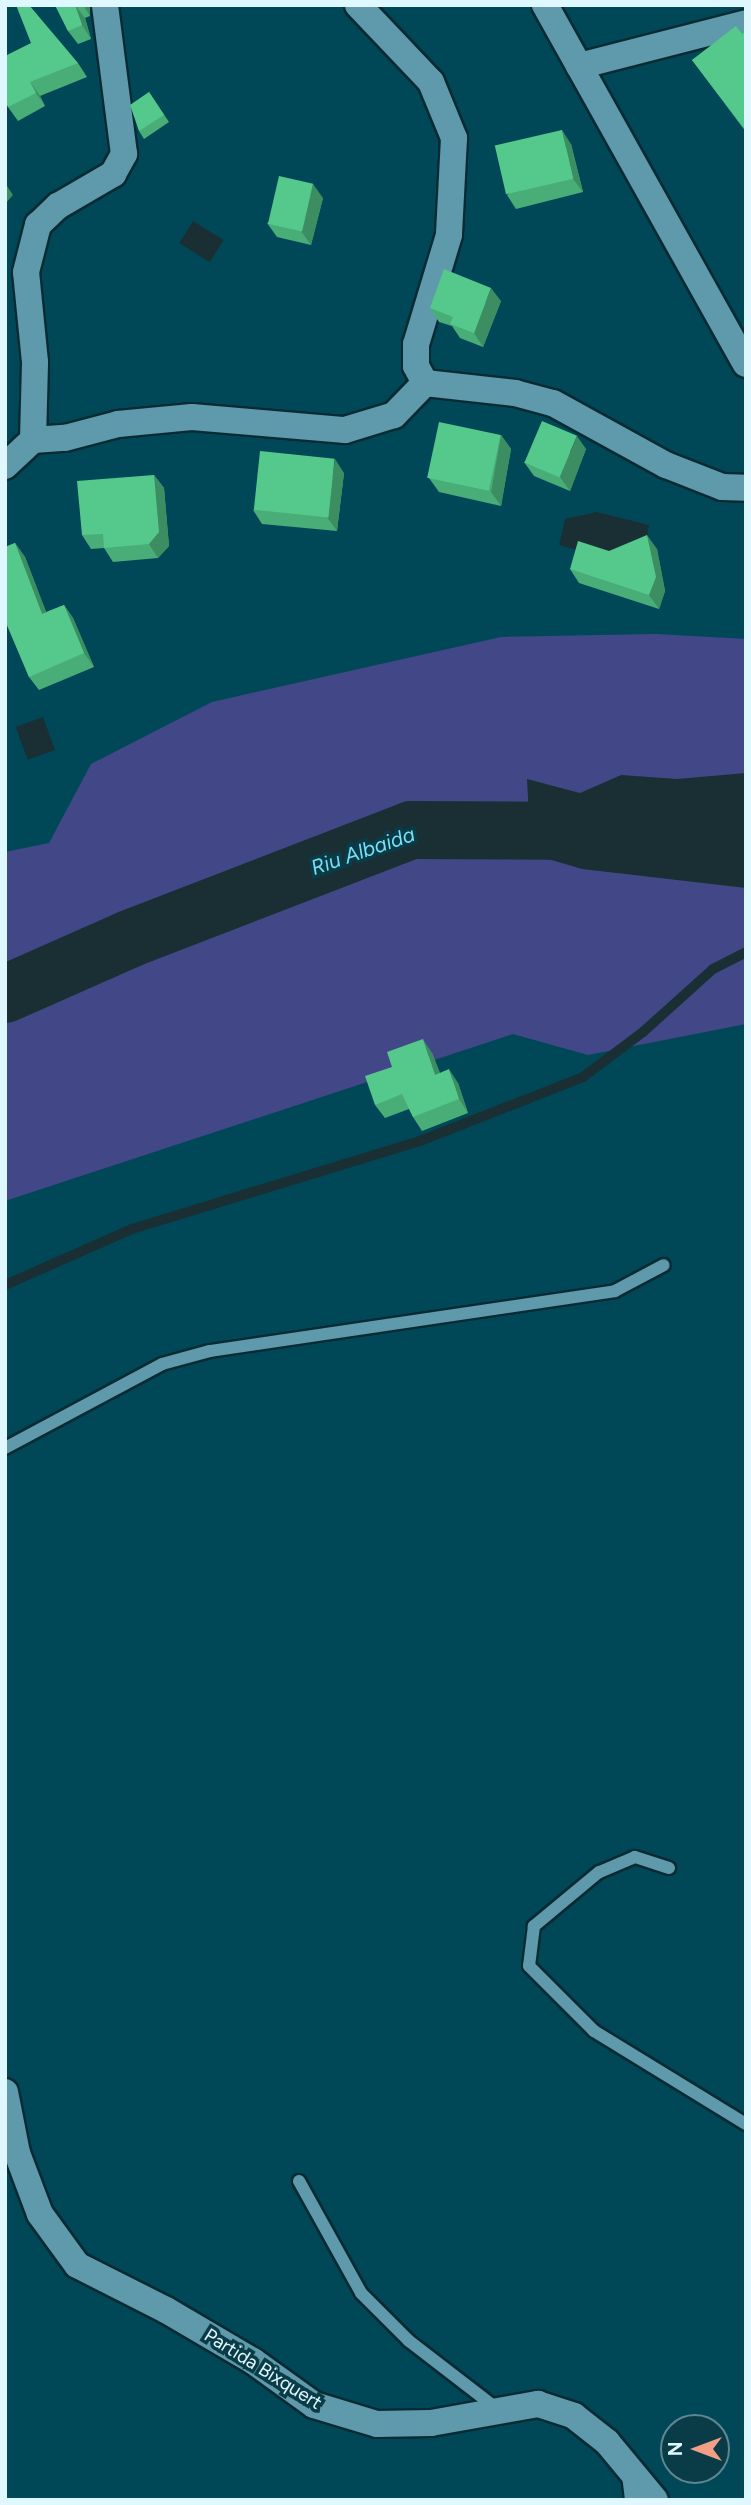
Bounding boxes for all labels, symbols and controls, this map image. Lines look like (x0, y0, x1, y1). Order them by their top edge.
water label: Riu Albaida (308, 821, 418, 881)
street label: Partida Bixquert (200, 2324, 326, 2414)
north arrow (660, 2414, 730, 2484)
text: N (664, 2442, 687, 2456)

